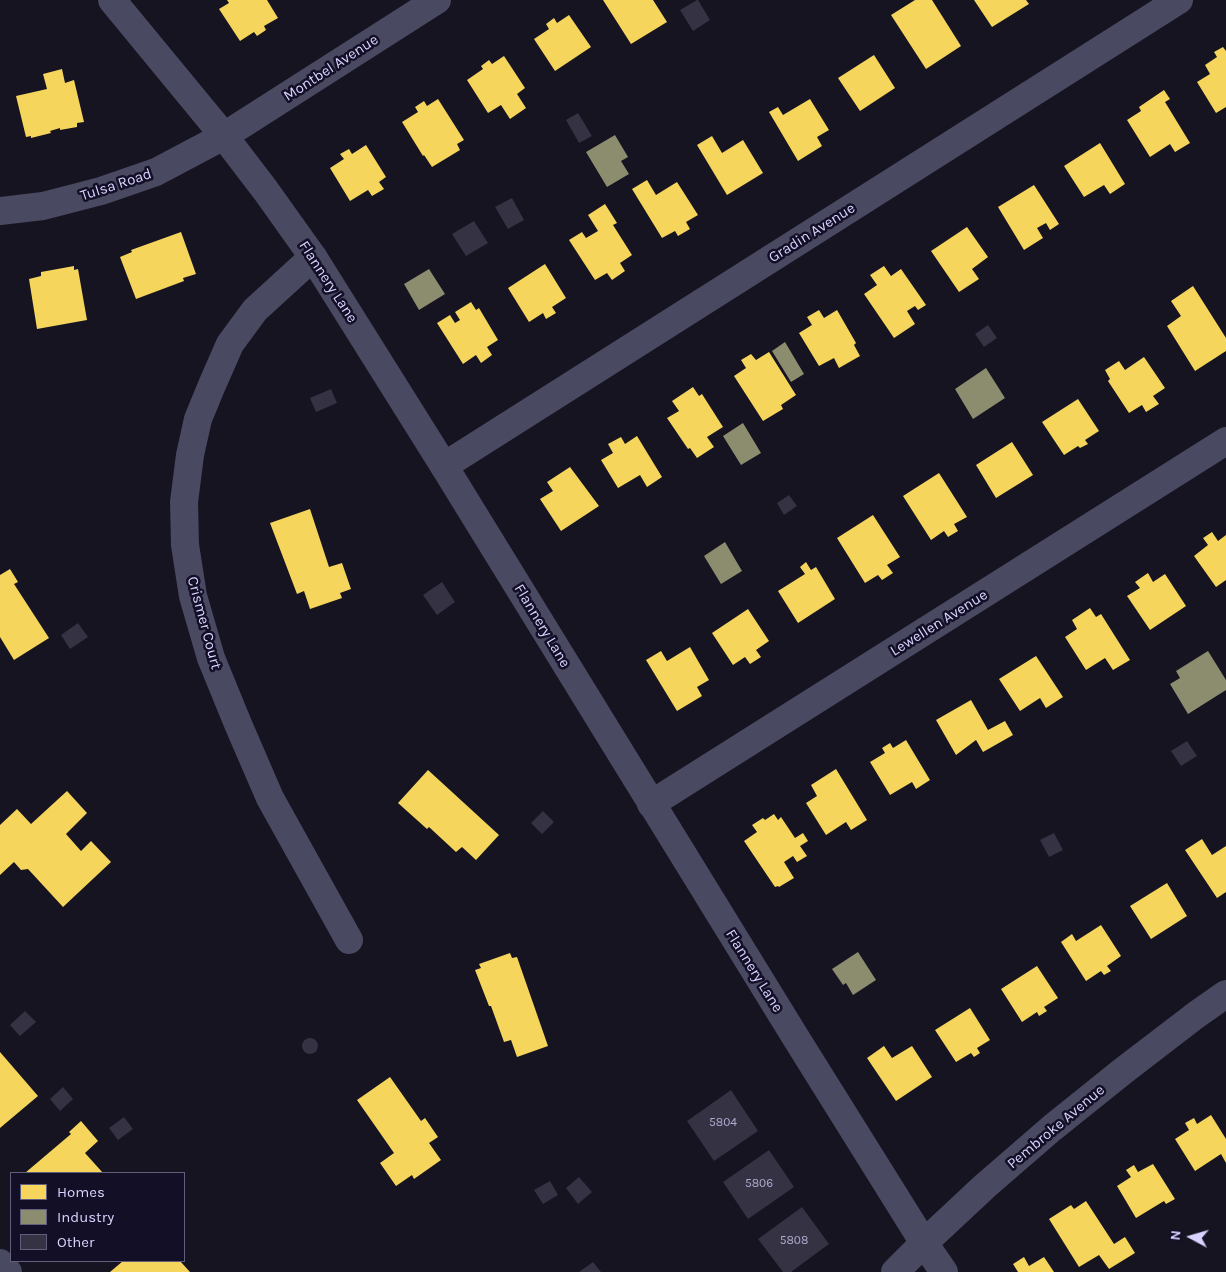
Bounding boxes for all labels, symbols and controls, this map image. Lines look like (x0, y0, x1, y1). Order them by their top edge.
street label: Montbel Avenue (280, 31, 382, 105)
street label: Tulsa Road (78, 165, 154, 205)
street label: Gradin Avenue (765, 199, 859, 267)
street label: Flannery Lane (295, 238, 361, 326)
street label: Crismer Court (183, 575, 225, 671)
street label: Flannery Lane (510, 581, 574, 671)
street label: Lewellen Avenue (887, 586, 991, 660)
street label: Flannery Lane (721, 926, 787, 1016)
street label: Pembroke Avenue (1004, 1081, 1108, 1173)
house number: 5804 (709, 1116, 737, 1130)
legend (10, 1172, 185, 1262)
house number: 5806 (745, 1177, 773, 1191)
text: Homes (57, 1183, 105, 1201)
text: Industry (57, 1208, 114, 1226)
north arrow (1166, 1212, 1216, 1262)
text: N (1167, 1230, 1185, 1241)
text: Other (57, 1233, 95, 1251)
house number: 5808 (780, 1234, 808, 1248)

